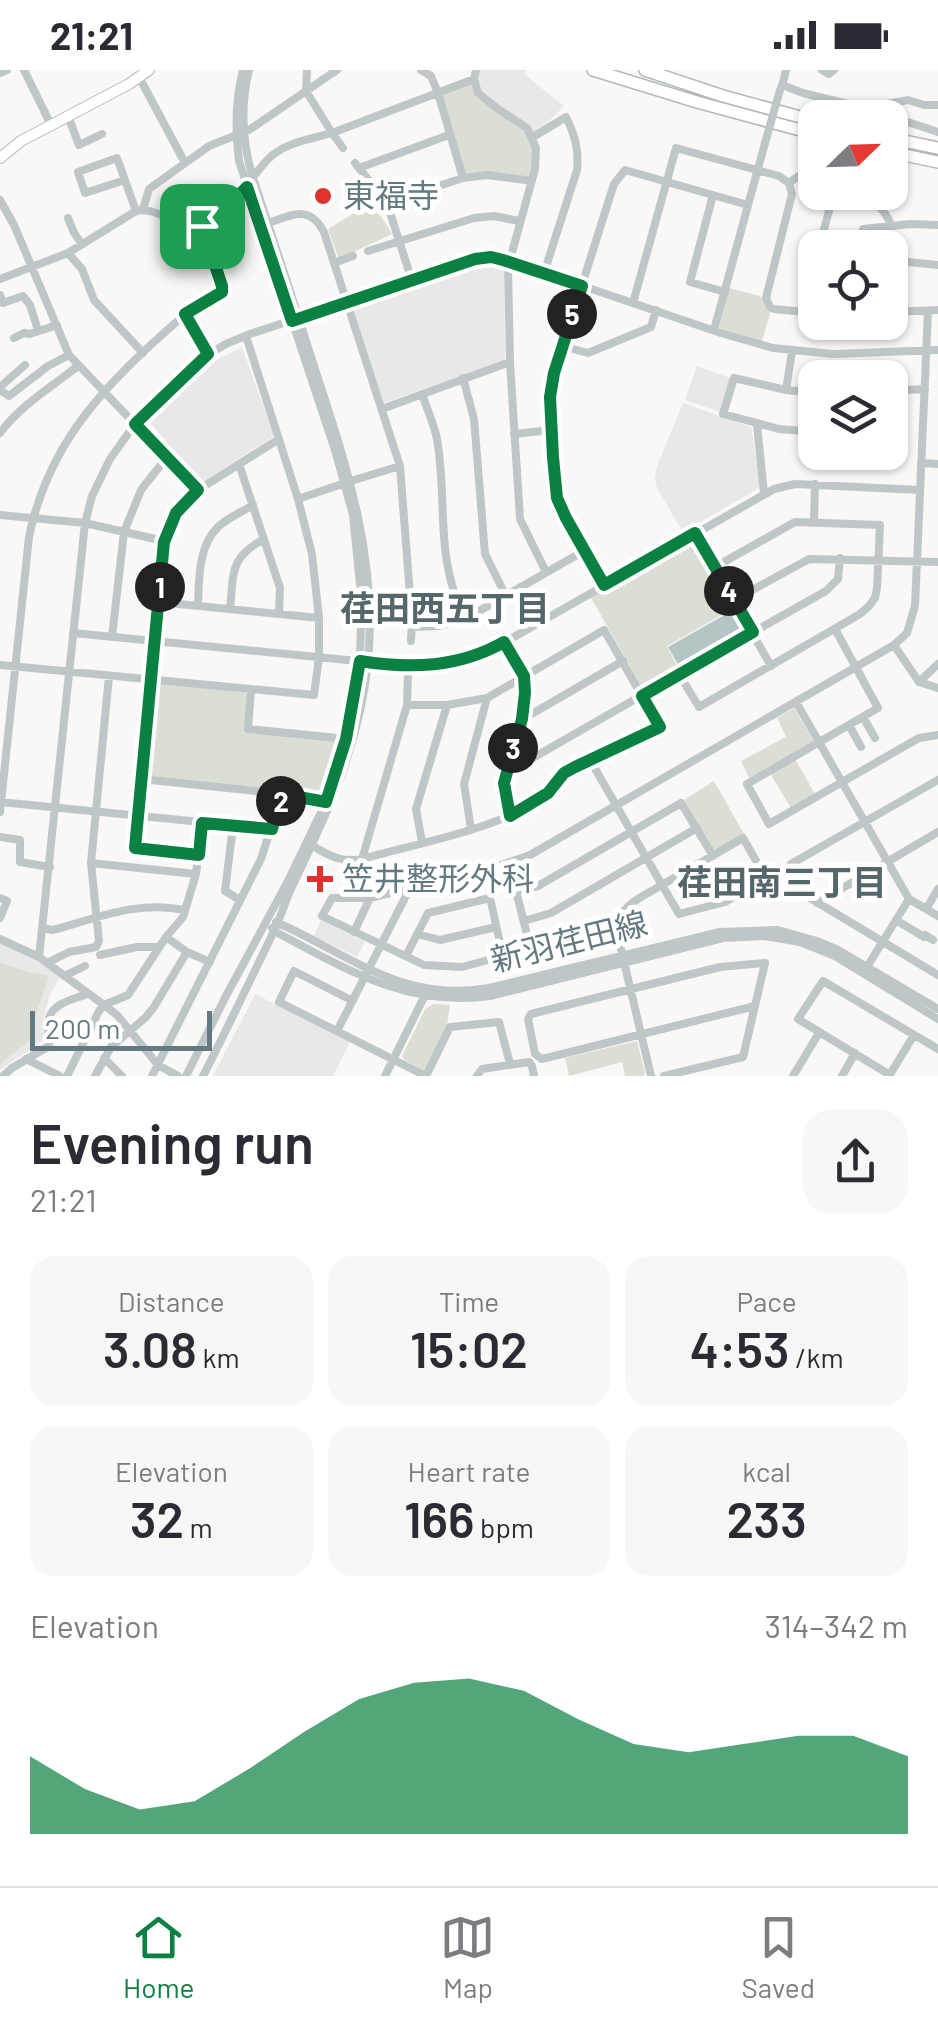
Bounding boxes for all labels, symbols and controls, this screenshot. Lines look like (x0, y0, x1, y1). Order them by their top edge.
text: 21:21 (50, 12, 133, 58)
north arrow (798, 100, 908, 210)
map controls (798, 100, 908, 470)
place label: 東福寺 (343, 175, 439, 213)
pin (160, 184, 245, 269)
marker: 東福寺 (312, 185, 334, 207)
icon: arrive (175, 199, 230, 254)
button: locate (798, 230, 908, 340)
pin: 5 (547, 289, 597, 339)
text: 5 (564, 297, 580, 331)
button: layers (798, 360, 908, 470)
pin: 1 (135, 562, 185, 612)
pin: 4 (704, 566, 754, 616)
text: 1 (155, 570, 165, 604)
text: 4 (721, 574, 737, 608)
district label: 荏田西五丁目 (340, 586, 550, 628)
pin: 3 (488, 723, 538, 773)
text: 3 (505, 731, 521, 765)
pin: 2 (256, 776, 306, 826)
text: 2 (273, 784, 289, 818)
place label: 笠井整形外科 (342, 858, 534, 896)
district label: 荏田南三丁目 (677, 860, 887, 902)
marker: 笠井整形外科 (307, 866, 333, 892)
street label: 新羽荏田線 (486, 902, 651, 978)
scale bar (30, 1006, 212, 1050)
text: 200 m (45, 1011, 120, 1045)
text: Evening run (30, 1109, 314, 1175)
button: share (803, 1109, 908, 1214)
text: 21:21 (30, 1180, 97, 1218)
text: Distance (118, 1284, 225, 1318)
text: Time (439, 1284, 499, 1318)
text: Pace (737, 1284, 797, 1318)
text: 3.08 (103, 1318, 197, 1378)
text: 15:02 (410, 1318, 528, 1378)
text: 4:53 (690, 1318, 790, 1378)
text: km (197, 1340, 240, 1374)
text: /km (790, 1340, 844, 1374)
text: Elevation (115, 1454, 228, 1488)
text: Heart rate (408, 1454, 530, 1488)
text: kcal (742, 1454, 791, 1488)
text: 32 (130, 1488, 184, 1548)
text: 166 (404, 1488, 475, 1548)
text: 233 (727, 1488, 807, 1548)
text: m (184, 1510, 213, 1544)
text: bpm (475, 1510, 534, 1544)
text: Elevation (30, 1606, 159, 1644)
text: 314–342 m (764, 1606, 908, 1644)
tab: Home (123, 1910, 194, 2004)
tab: Map (440, 1910, 495, 2004)
tab: Saved (742, 1910, 815, 2004)

